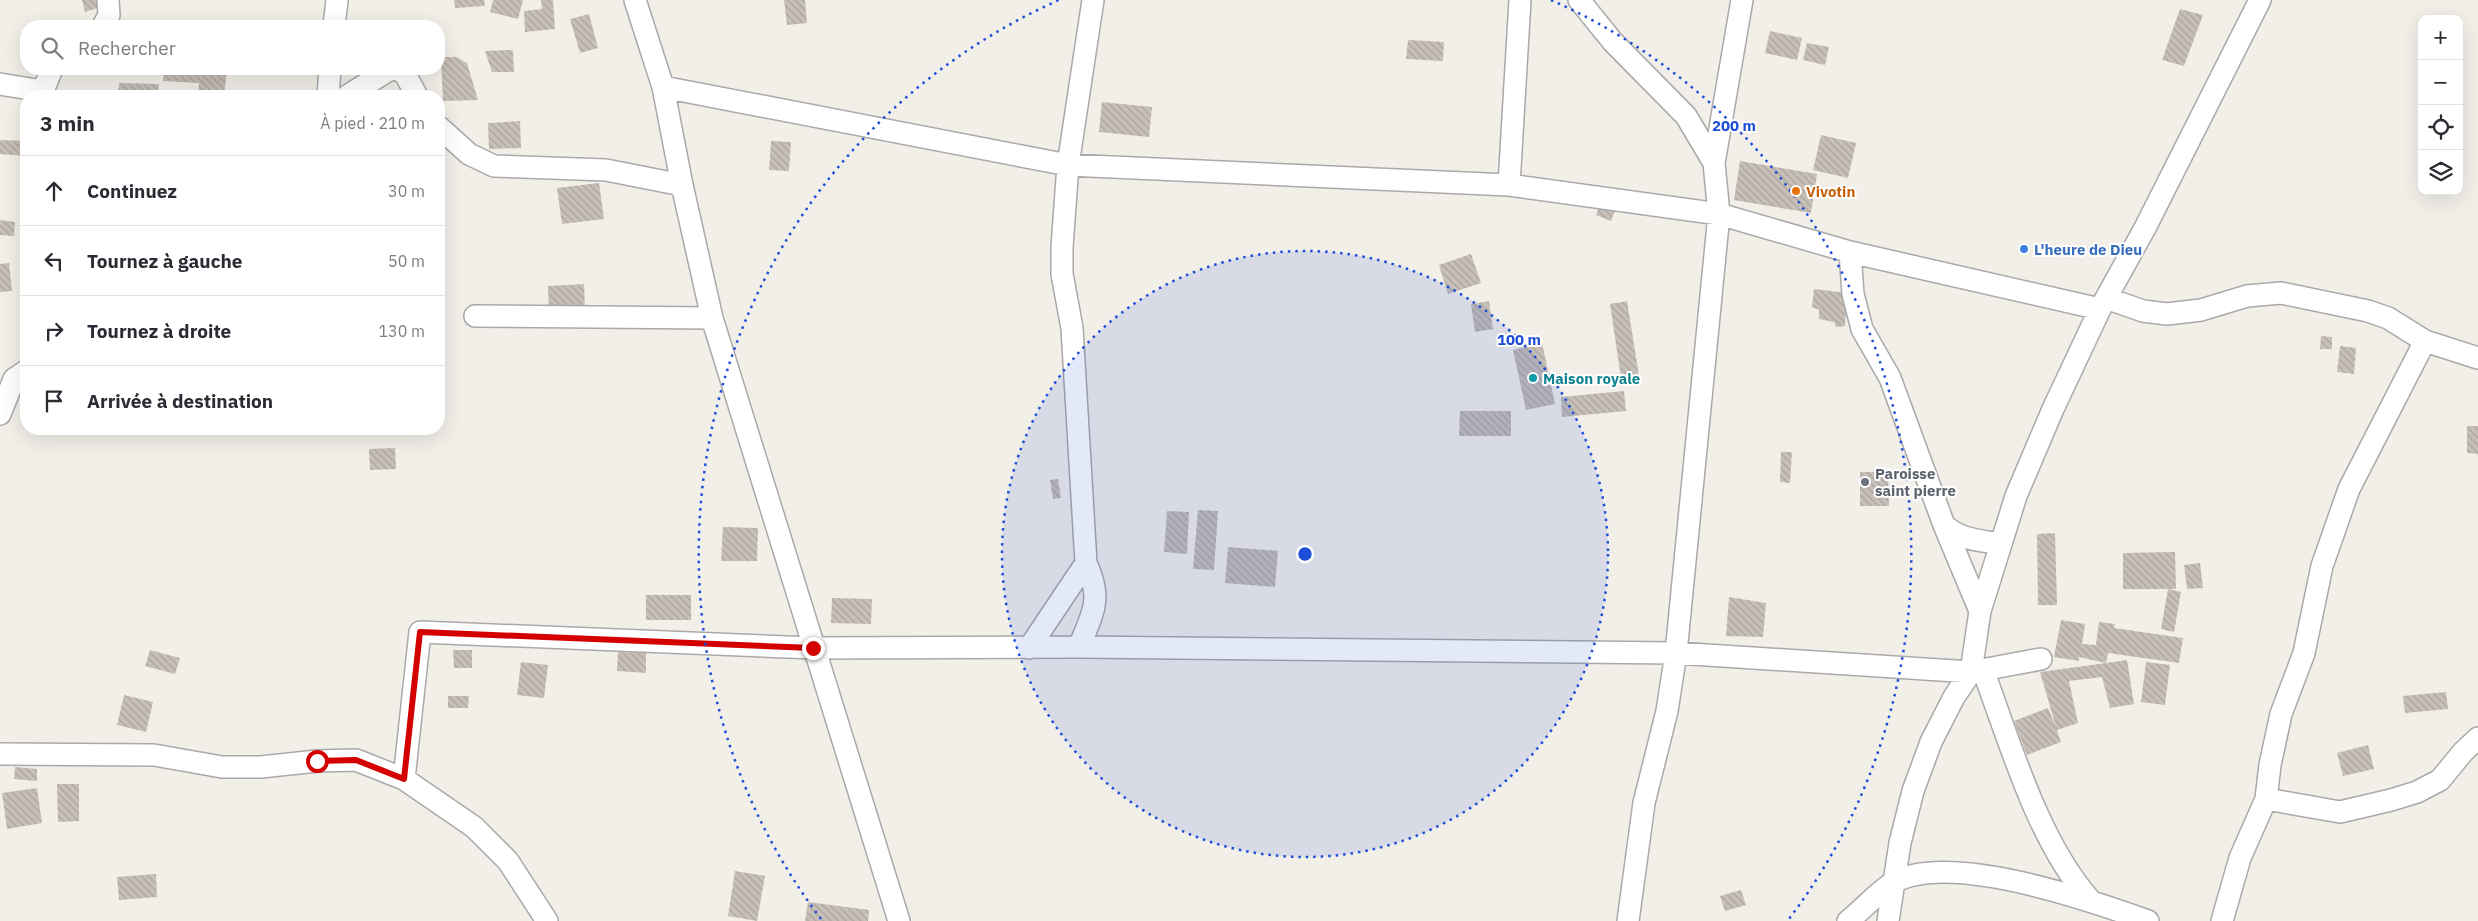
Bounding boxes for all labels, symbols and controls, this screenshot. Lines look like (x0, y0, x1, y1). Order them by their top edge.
map controls (2418, 15, 2463, 195)
button: + (2418, 15, 2463, 60)
search box (20, 20, 445, 75)
icon: search (38, 34, 66, 62)
text: Rechercher (78, 36, 176, 60)
button: − (2418, 60, 2463, 105)
button: locate (2418, 105, 2463, 150)
text: 3 min (40, 109, 95, 137)
text: À pied · 210 m (320, 113, 425, 133)
text: 200 m (1712, 116, 1756, 135)
button: layers (2418, 150, 2463, 195)
icon: ahead (40, 177, 68, 205)
text: Continuez (87, 179, 177, 203)
text: 30 m (388, 181, 425, 201)
place label: Vivotin (1806, 182, 1855, 201)
marker: Vivotin (1790, 185, 1802, 197)
place label: L'heure de Dieu (2034, 240, 2142, 259)
marker: L'heure de Dieu (2018, 243, 2030, 255)
icon: left (40, 247, 68, 275)
text: Tournez à gauche (87, 249, 243, 273)
text: 50 m (388, 251, 425, 271)
icon: right (40, 317, 68, 345)
text: Tournez à droite (87, 319, 231, 343)
text: 130 m (378, 321, 425, 341)
text: 100 m (1497, 330, 1541, 349)
place label: Maison royale (1543, 369, 1640, 388)
marker: Maison royale (1527, 372, 1539, 384)
icon: arrive (40, 387, 68, 415)
text: Arrivée à destination (87, 389, 273, 413)
place label: Paroisse saint pierre (1875, 464, 1956, 500)
marker: Paroisse saint pierre (1859, 476, 1871, 488)
centre of rings (1296, 545, 1314, 563)
route end (802, 637, 825, 660)
route start (306, 750, 329, 773)

